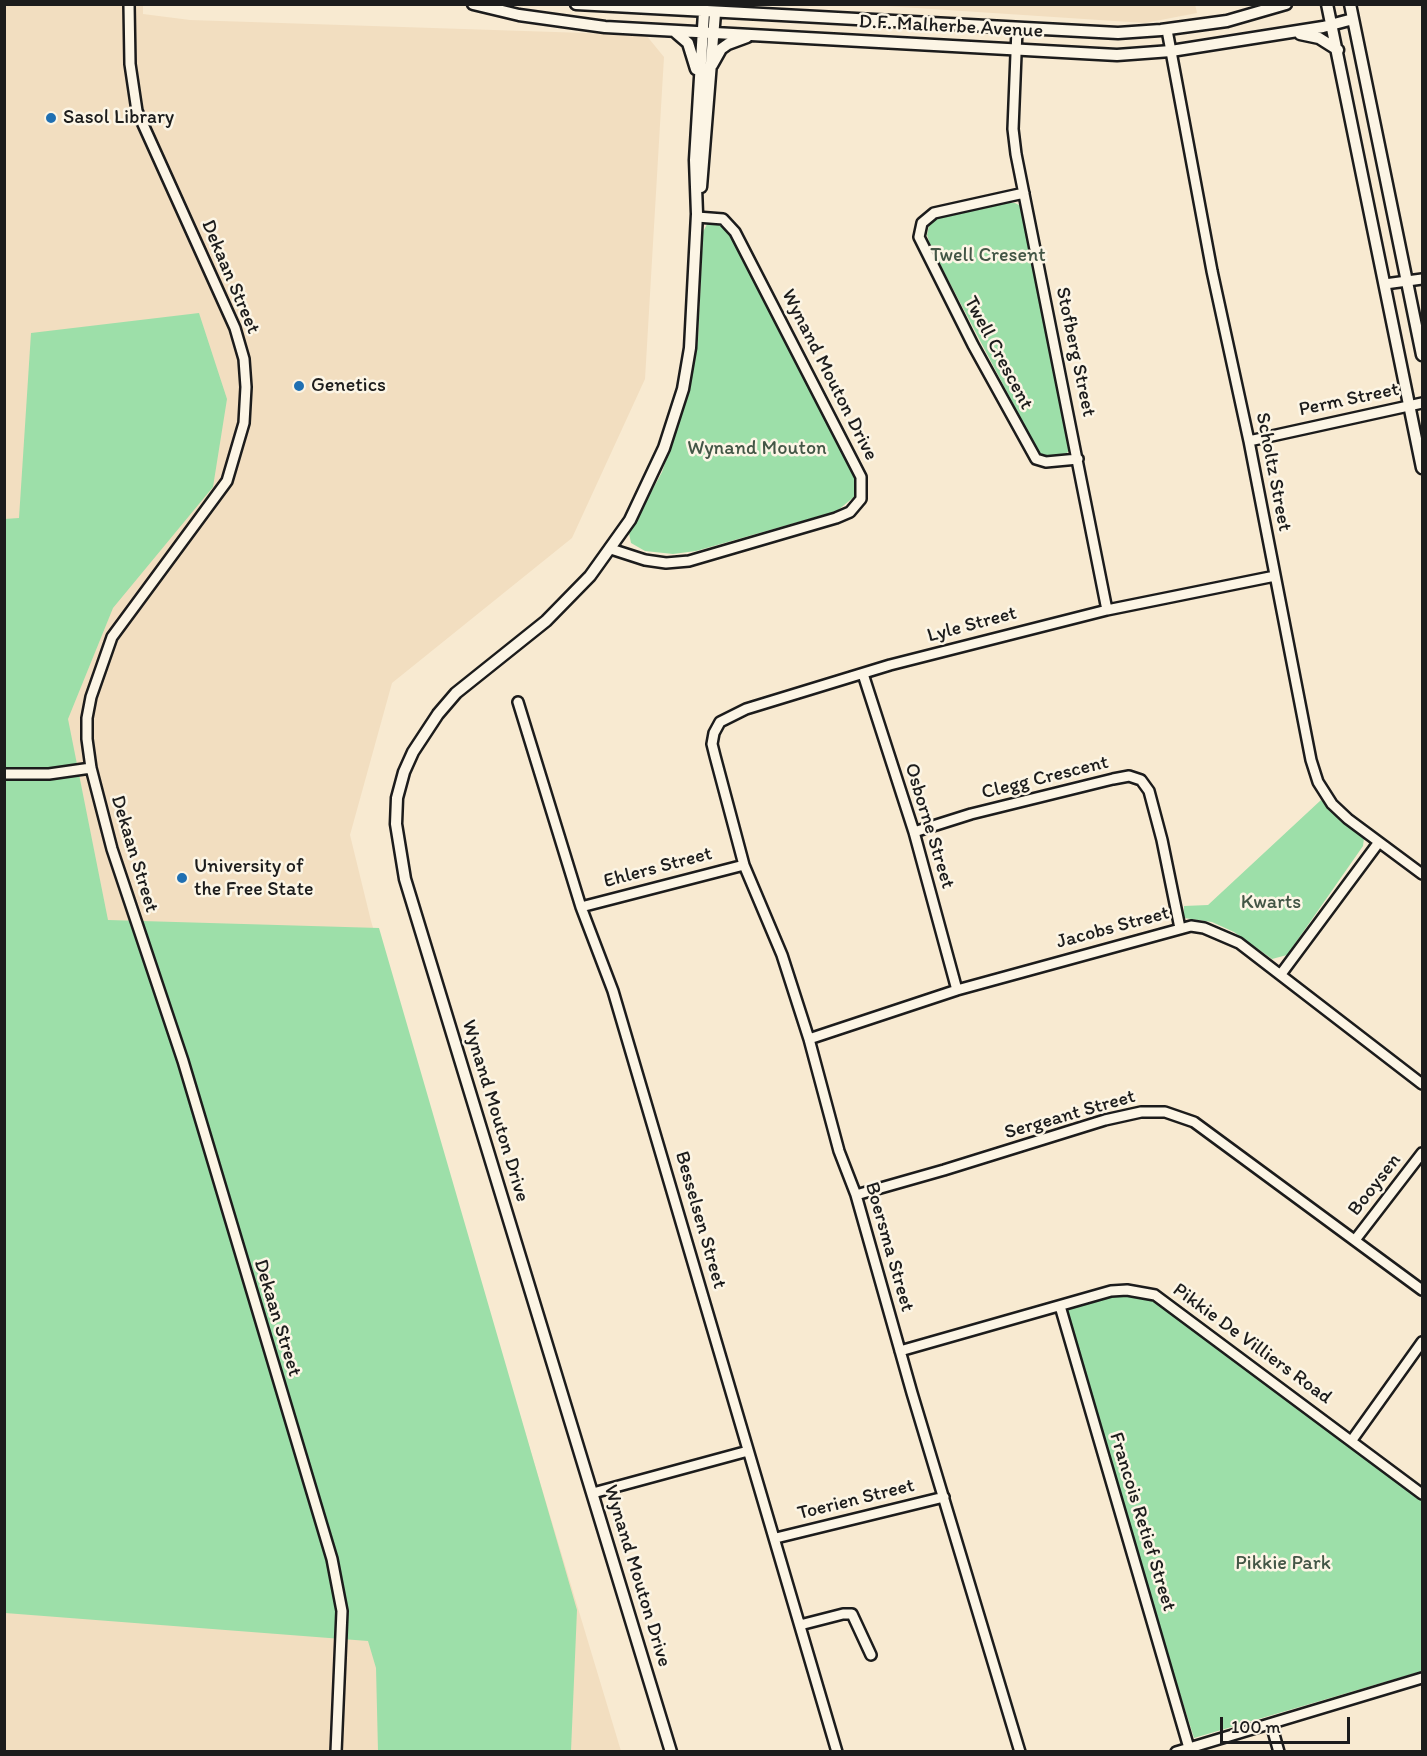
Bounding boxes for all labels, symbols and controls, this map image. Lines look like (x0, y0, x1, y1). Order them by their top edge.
street label: D.F. Malherbe Avenue (858, 10, 1044, 44)
place label: Sasol Library (63, 106, 174, 130)
marker: Sasol Library (44, 111, 58, 125)
street label: Dekaan Street (195, 216, 265, 338)
park label: Twell Cresent (930, 244, 1046, 268)
street label: Wynand Mouton Drive (775, 285, 883, 465)
street label: Stofberg Street (1050, 285, 1100, 419)
street label: Twell Crescent (958, 292, 1038, 414)
place label: Genetics (311, 374, 386, 398)
street label: Perm Street (1297, 378, 1401, 422)
marker: Genetics (292, 379, 306, 393)
street label: Scholtz Street (1250, 410, 1296, 534)
park label: Wynand Mouton (687, 437, 827, 461)
street label: Lyle Street (925, 602, 1019, 648)
street label: Clegg Crescent (979, 751, 1111, 805)
street label: Osborne Street (898, 760, 960, 892)
street label: Dekaan Street (105, 792, 163, 916)
street label: Ehlers Street (601, 842, 715, 894)
place label: University of the Free State (194, 855, 313, 902)
marker: University of the Free State (175, 871, 189, 885)
park label: Kwarts (1241, 891, 1301, 915)
street label: Jacobs Street (1054, 901, 1172, 955)
street label: Wynand Mouton Drive (456, 1017, 534, 1205)
street label: Sergeant Street (1002, 1085, 1138, 1145)
street label: Besselsen Street (669, 1148, 731, 1292)
street label: Booysen (1343, 1149, 1407, 1221)
street label: Boersma Street (859, 1179, 919, 1315)
street label: Dekaan Street (248, 1256, 306, 1380)
street label: Pikkie De Villiers Road (1168, 1278, 1336, 1410)
street label: Francois Retief Street (1103, 1430, 1181, 1614)
street label: Toerien Street (795, 1474, 917, 1526)
street label: Wynand Mouton Drive (598, 1482, 676, 1670)
park label: Pikkie Park (1235, 1552, 1331, 1576)
scale bar (1223, 1705, 1354, 1743)
text: 100 m (1231, 1716, 1281, 1738)

